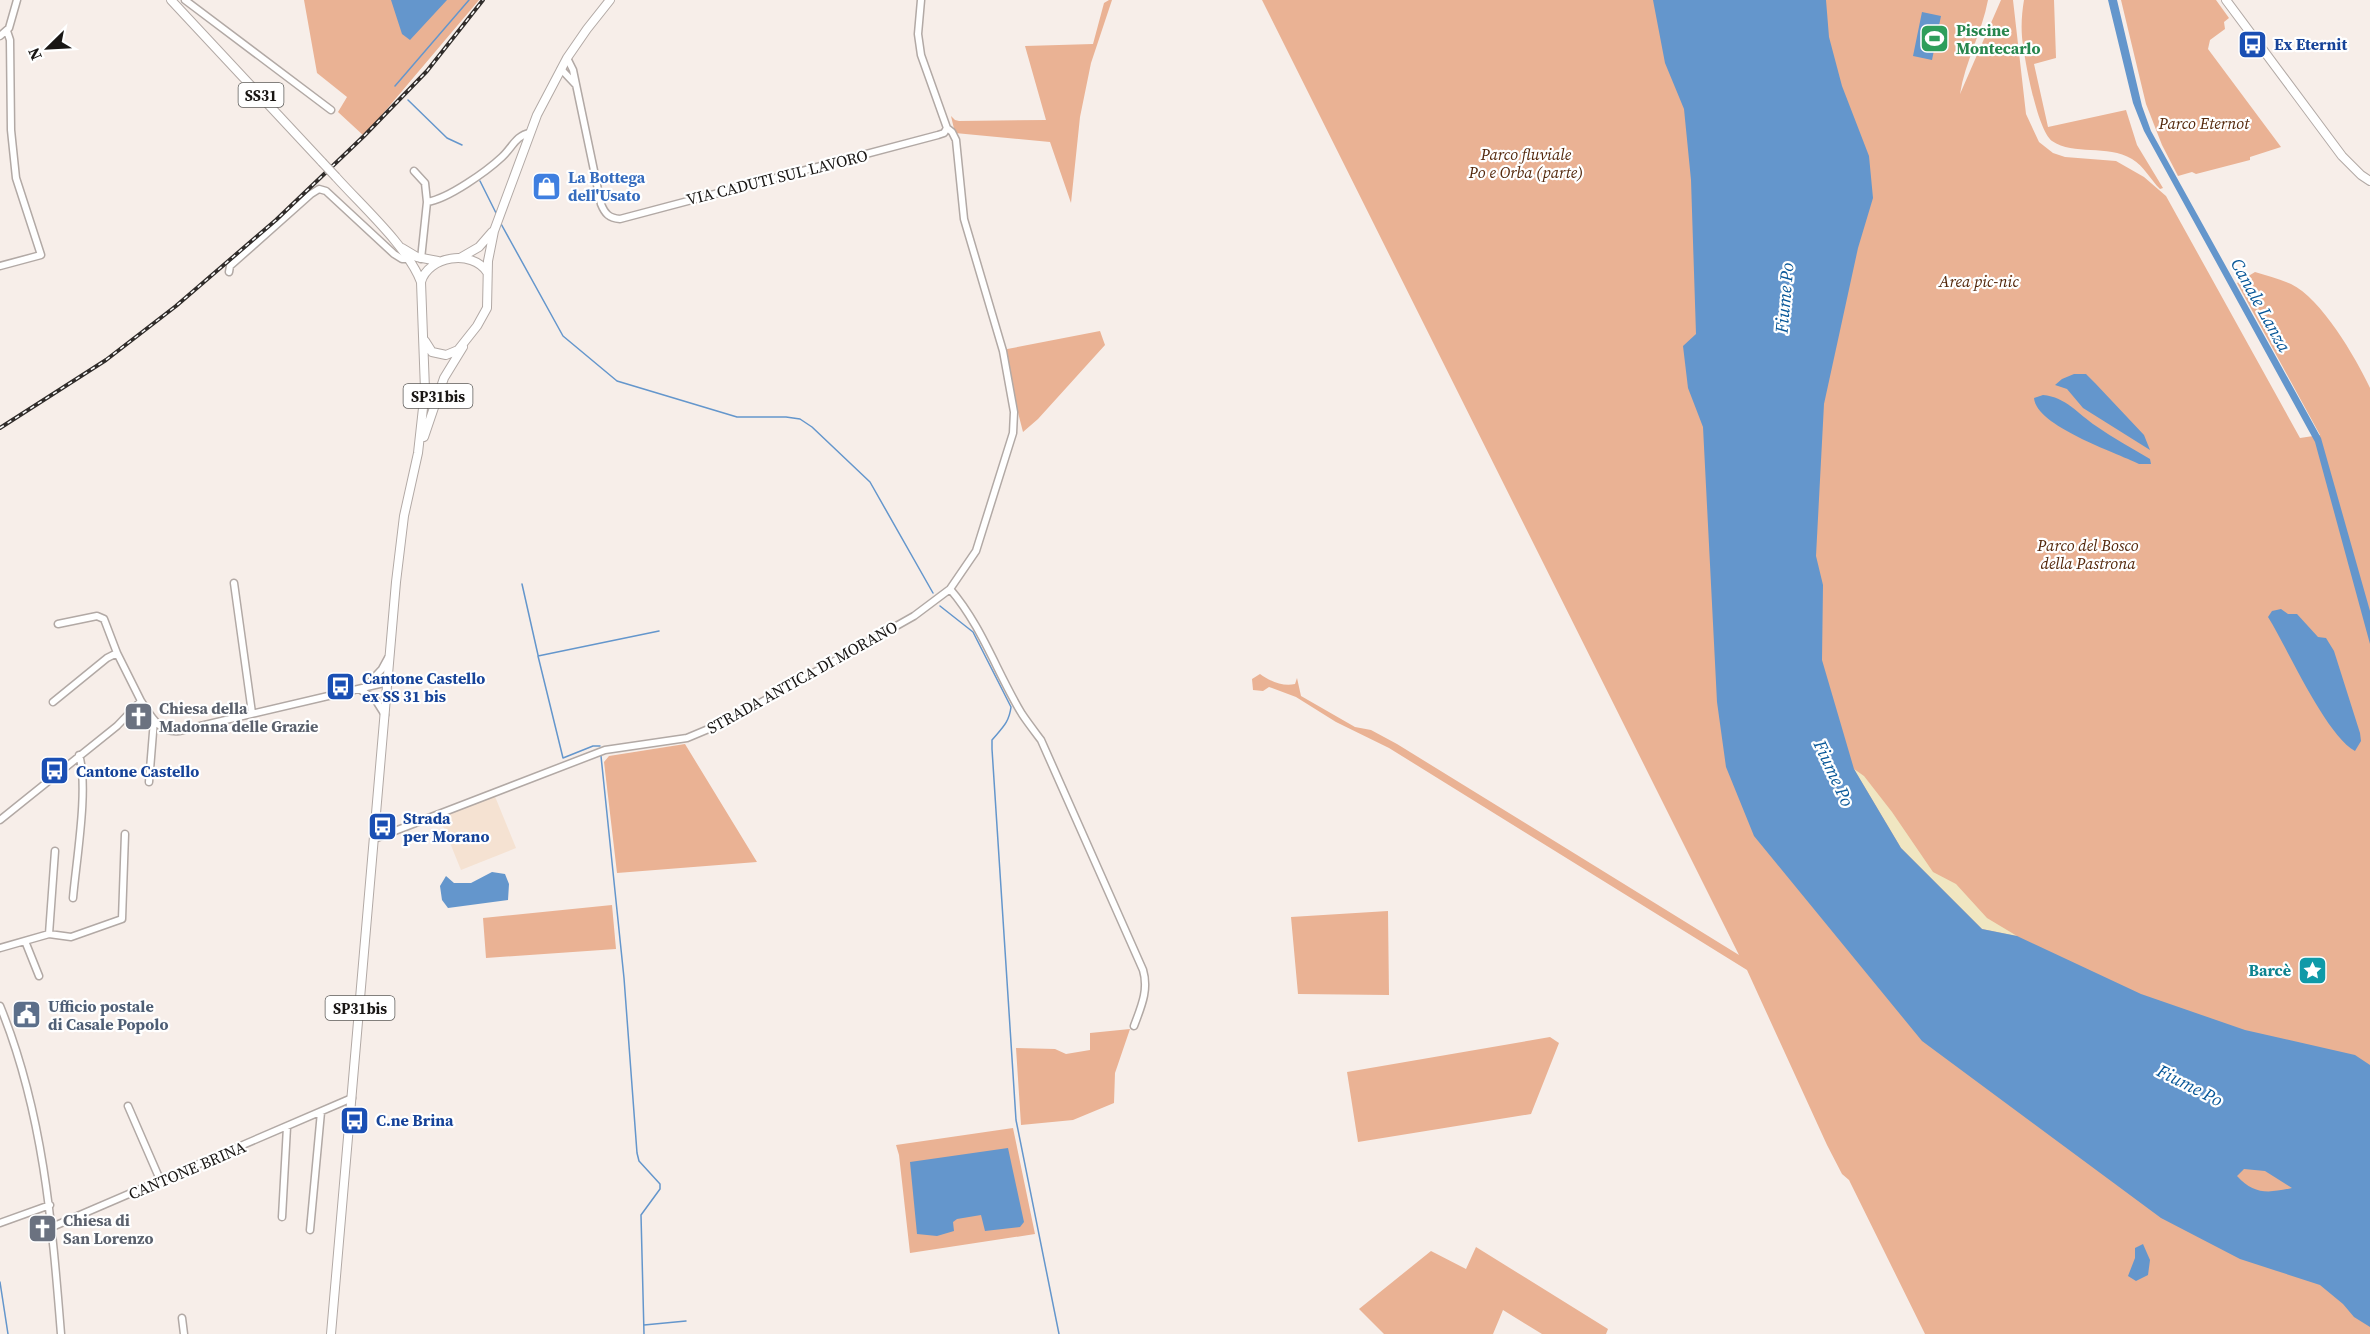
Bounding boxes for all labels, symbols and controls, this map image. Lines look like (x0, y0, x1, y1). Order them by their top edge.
north arrow (18, 18, 78, 78)
place label: Piscine Montecarlo (1956, 19, 2041, 59)
sports icon: Piscine Montecarlo (1919, 23, 1951, 55)
bus stop icon: Ex Eternit (2237, 28, 2269, 60)
place label: Ex Eternit (2274, 33, 2347, 55)
text: N (22, 44, 47, 64)
road number: SS31 (238, 83, 284, 107)
park label: Parco Eternot (2158, 112, 2250, 134)
park label: Parco fluviale Po e Orba (parte) (1468, 143, 1583, 183)
street label: VIA CADUTI SUL LAVORO (684, 144, 870, 210)
place label: La Bottega dell'Usato (568, 166, 646, 206)
shop icon: La Bottega dell'Usato (531, 170, 563, 202)
water label: Canale Lanza (2225, 254, 2297, 357)
water label: Fiume Po (1768, 261, 1800, 335)
park label: Area pic-nic (1938, 270, 2019, 292)
road number: SP31bis (404, 384, 472, 408)
park label: Parco del Bosco della Pastrona (2036, 534, 2139, 574)
street label: STRADA ANTICA DI MORANO (703, 615, 901, 739)
place label: Cantone Castello ex SS 31 bis (362, 667, 485, 707)
bus stop icon: Cantone Castello ex SS 31 bis (325, 671, 357, 703)
place label: Chiesa della Madonna delle Grazie (159, 697, 318, 737)
church icon: Chiesa della Madonna delle Grazie (122, 701, 154, 733)
water label: Fiume Po (1807, 735, 1860, 811)
bus stop icon: Cantone Castello (39, 755, 71, 787)
place label: Cantone Castello (76, 760, 199, 782)
place label: Strada per Morano (403, 807, 489, 847)
bus stop icon: Strada per Morano (366, 811, 398, 843)
place icon: Barcè (2296, 954, 2328, 986)
place label: Barcè (2249, 959, 2291, 981)
place label: Ufficio postale di Casale Popolo (48, 995, 168, 1035)
road number: SP31bis (326, 996, 394, 1020)
public building icon: Ufficio postale di Casale Popolo (11, 999, 43, 1031)
water label: Fiume Po (2152, 1057, 2227, 1112)
bus stop icon: C.ne Brina (339, 1104, 371, 1136)
place label: C.ne Brina (376, 1109, 454, 1131)
street label: CANTONE BRINA (125, 1135, 249, 1205)
place label: Chiesa di San Lorenzo (63, 1209, 154, 1249)
church icon: Chiesa di San Lorenzo (26, 1213, 58, 1245)

